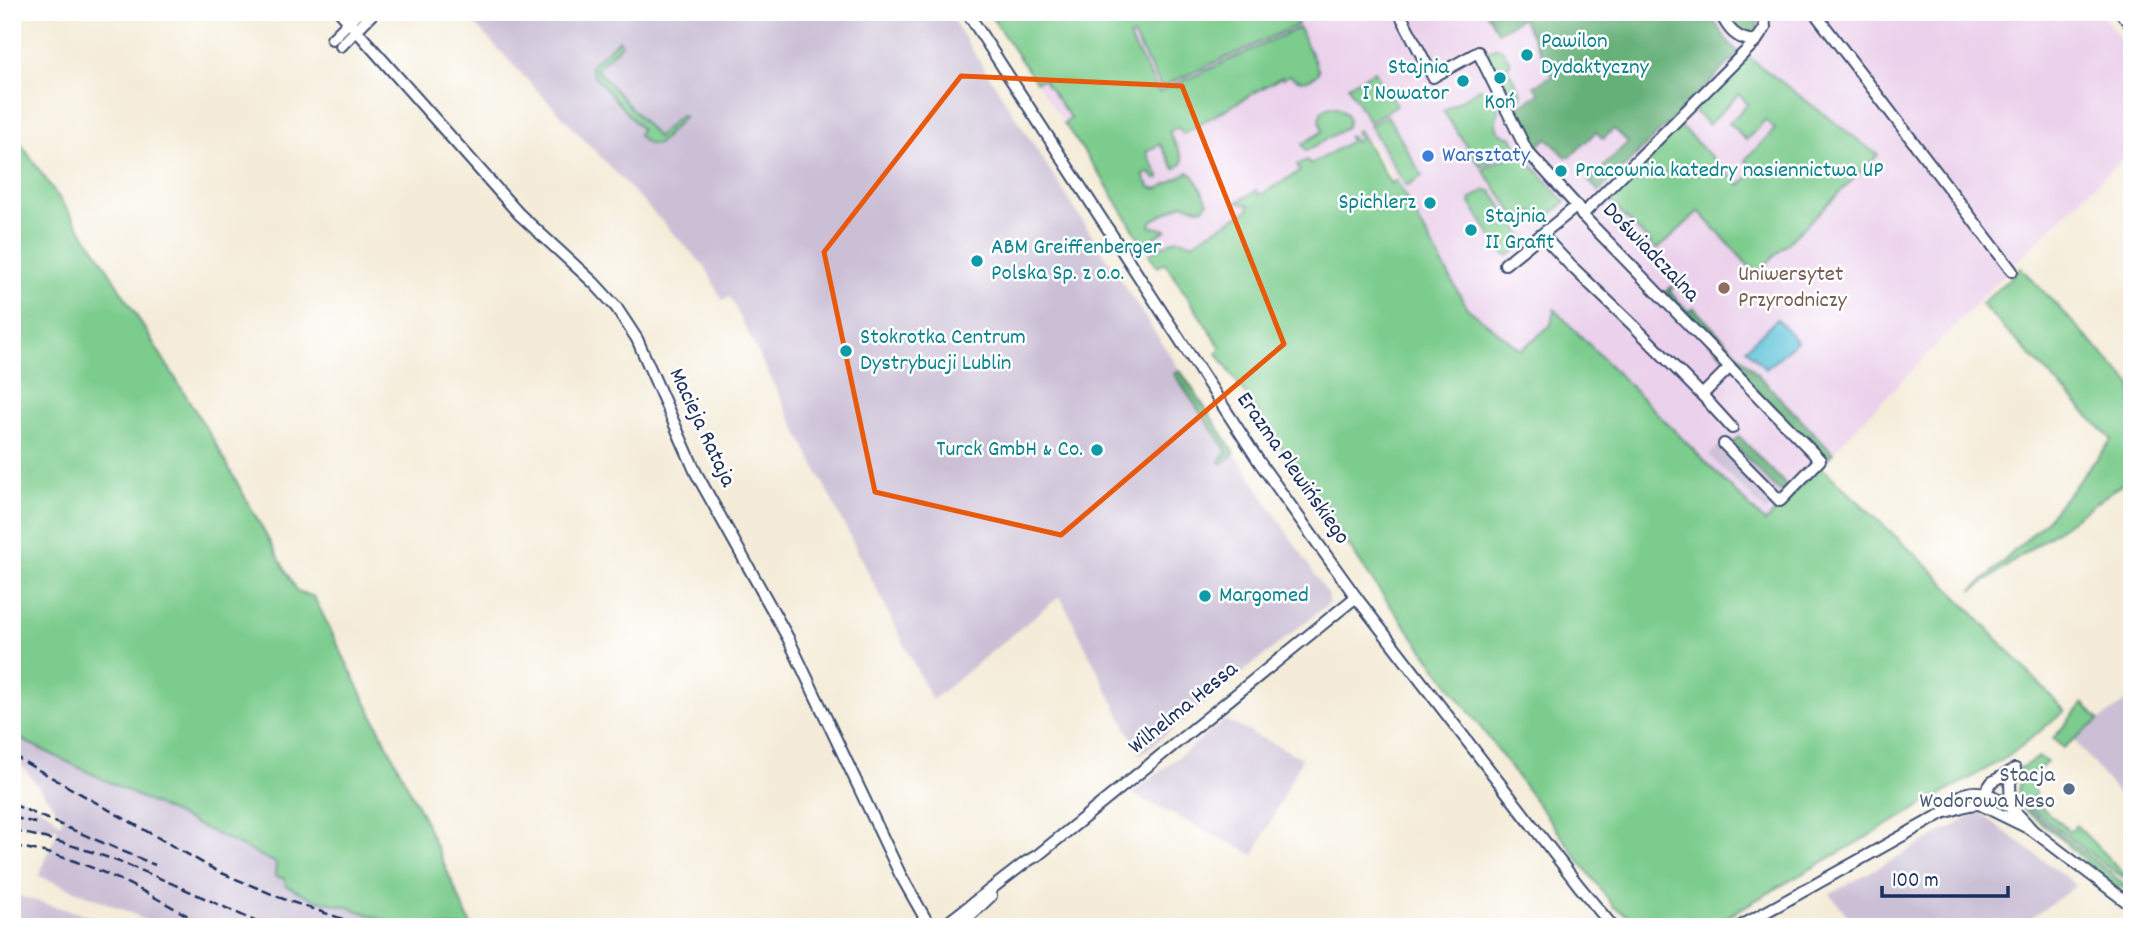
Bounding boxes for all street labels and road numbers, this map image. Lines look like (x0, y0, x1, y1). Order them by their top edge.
street label: Doświadczalna (1594, 195, 1707, 311)
street label: Macieja Rataja (659, 363, 744, 494)
street label: Erazma Plewińskiego (1227, 386, 1357, 552)
street label: Wilhelma Hessa (1122, 654, 1247, 764)

